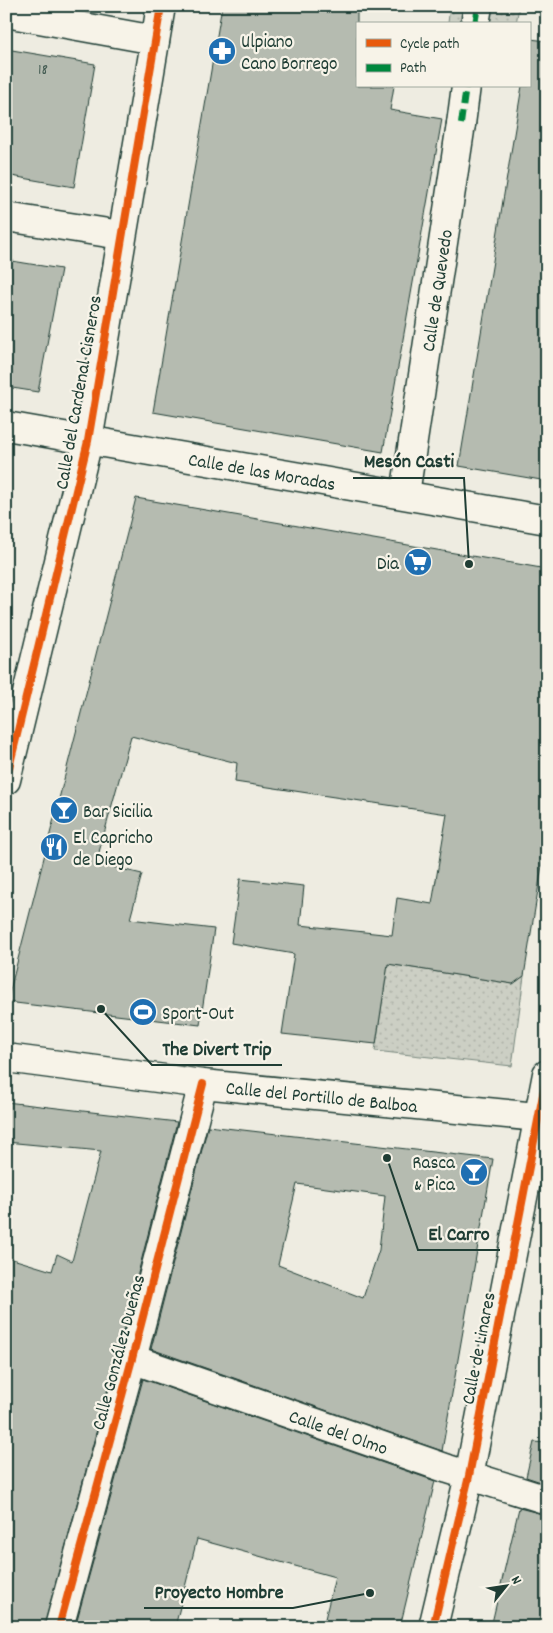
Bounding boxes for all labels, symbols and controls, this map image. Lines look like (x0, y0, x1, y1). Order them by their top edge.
legend (356, 22, 530, 88)
place label: Ulpiano Cano Borrego (241, 30, 338, 79)
text: Cycle path (400, 34, 460, 56)
pharmacy icon: Ulpiano Cano Borrego (207, 36, 237, 66)
text: Path (400, 58, 426, 80)
house number: 18 (38, 59, 48, 82)
street label: Calle de Quevedo (417, 228, 462, 354)
street label: Calle del Cardenal Cisneros (50, 293, 111, 492)
callout: Mesón Casti (353, 443, 464, 478)
street label: Calle de las Moradas (186, 448, 337, 500)
text: Mesón Casti (364, 449, 455, 477)
supermarket icon: Dia (403, 547, 433, 577)
place label: Dia (377, 552, 400, 579)
bar icon: Bar Sicilia (49, 795, 79, 825)
place label: Bar Sicilia (83, 800, 153, 827)
place label: El Capricho de Diego (73, 826, 153, 875)
restaurant icon: El Capricho de Diego (39, 832, 69, 862)
sports icon: Sport-Out (128, 997, 158, 1027)
place label: Sport-Out (162, 1002, 234, 1029)
callout: The Divert Trip (152, 1030, 282, 1065)
text: The Divert Trip (162, 1037, 272, 1065)
street label: Calle del Portillo de Balboa (224, 1076, 420, 1122)
place label: Rasca & Pica (412, 1151, 456, 1200)
bar icon: Rasca & Pica (459, 1157, 489, 1187)
callout: El Carro (418, 1215, 500, 1250)
text: El Carro (428, 1222, 490, 1250)
street label: Calle González Dueñas (87, 1272, 154, 1434)
street label: Calle de Linares (456, 1290, 505, 1407)
street label: Calle del Olmo (284, 1405, 391, 1464)
north arrow (480, 1560, 530, 1610)
callout: Proyecto Hombre (144, 1573, 293, 1608)
text: N (505, 1573, 526, 1589)
text: Proyecto Hombre (155, 1580, 284, 1608)

